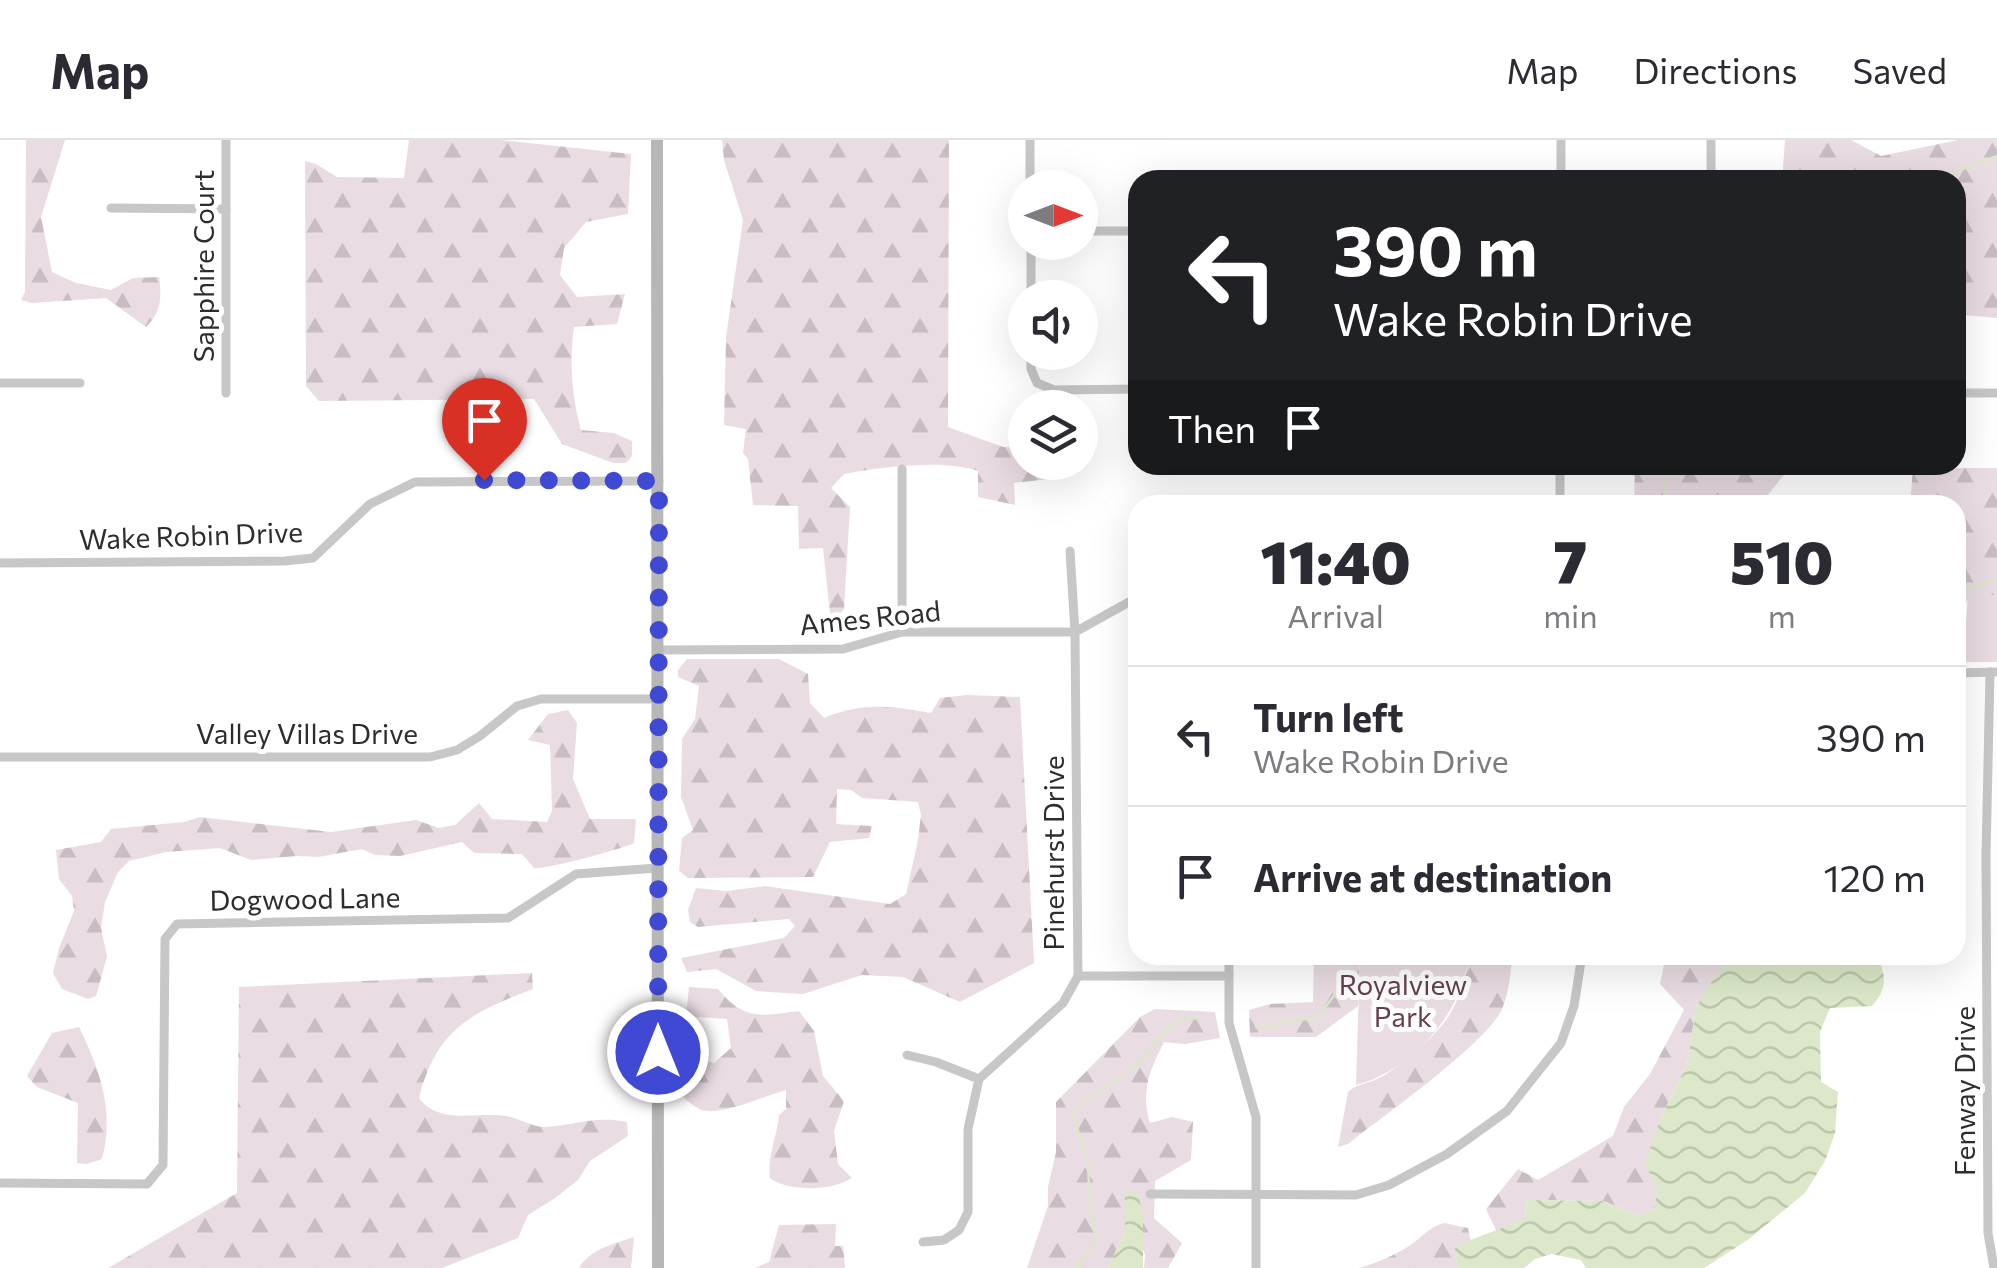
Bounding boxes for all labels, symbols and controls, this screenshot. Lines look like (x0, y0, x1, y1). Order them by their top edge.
text: Map (50, 40, 149, 99)
text: Map (1506, 48, 1578, 91)
text: Directions (1633, 48, 1798, 91)
text: Saved (1853, 48, 1947, 91)
street label: Sapphire Court (186, 170, 220, 362)
north arrow (1008, 170, 1098, 260)
map controls (1008, 170, 1098, 480)
text: 390 m (1333, 205, 1538, 290)
icon: left (1168, 210, 1298, 340)
button: sound (1008, 280, 1098, 370)
text: Wake Robin Drive (1333, 290, 1693, 345)
pin (442, 378, 527, 481)
button: layers (1008, 390, 1098, 480)
icon: arrive (457, 393, 512, 448)
icon: arrive (1276, 400, 1331, 455)
text: Then (1168, 404, 1256, 451)
street label: Wake Robin Drive (79, 514, 303, 556)
text: 11:40 (1260, 523, 1411, 596)
text: 7 (1554, 523, 1587, 596)
text: 510 (1730, 523, 1834, 596)
street label: Ames Road (797, 593, 942, 641)
text: Arrival (1287, 595, 1384, 635)
text: min (1543, 595, 1598, 635)
text: m (1768, 595, 1796, 635)
text: Turn left (1253, 693, 1404, 740)
icon: left (1168, 709, 1223, 764)
text: 390 m (1816, 713, 1926, 760)
street label: Valley Villas Drive (196, 716, 418, 750)
text: Wake Robin Drive (1253, 740, 1509, 780)
street label: Pinehurst Drive (1036, 755, 1070, 951)
icon: arrive (1168, 849, 1223, 904)
text: Arrive at destination (1253, 853, 1612, 900)
text: 120 m (1824, 853, 1926, 900)
street label: Dogwood Lane (209, 879, 401, 917)
park label: Royalview Park (1339, 967, 1467, 1033)
position arrow (606, 1000, 710, 1104)
street label: Fenway Drive (1947, 1006, 1981, 1176)

